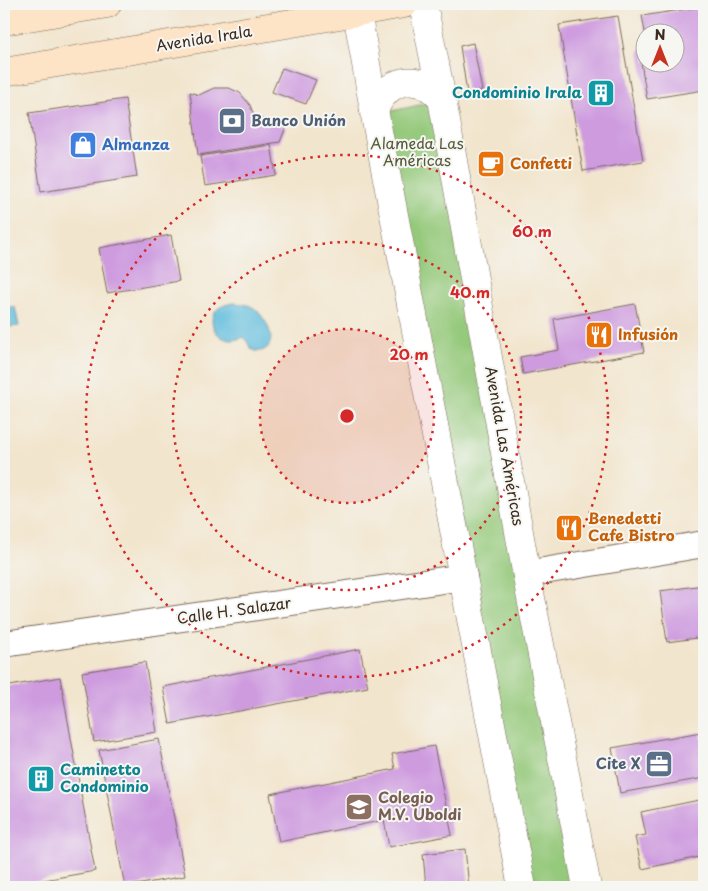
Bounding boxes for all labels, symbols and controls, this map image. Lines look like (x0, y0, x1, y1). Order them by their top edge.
street label: Avenida Irala (154, 19, 254, 56)
north arrow (636, 22, 686, 72)
text: N (654, 24, 666, 45)
building icon: Condominio Irala (586, 78, 616, 108)
place label: Condominio Irala (452, 80, 583, 103)
bank icon: Banco Unión (217, 106, 247, 136)
place label: Banco Unión (251, 108, 346, 131)
shop icon: Almanza (68, 130, 98, 160)
park label: Alameda Las Américas (370, 131, 464, 171)
place label: Almanza (102, 132, 170, 155)
cafe icon: Confetti (476, 149, 506, 179)
place label: Confetti (510, 151, 572, 174)
text: 60 m (512, 219, 552, 242)
text: 40 m (450, 280, 490, 303)
restaurant icon: Infusión (584, 320, 614, 350)
place label: Infusión (618, 322, 678, 345)
text: 20 m (390, 342, 428, 365)
street label: Avenida Las Américas (480, 364, 531, 527)
centre of rings (338, 407, 356, 425)
place label: Benedetti Cafe Bistro (588, 506, 675, 546)
restaurant icon: Benedetti Cafe Bistro (554, 513, 584, 543)
street label: Calle H. Salazar (175, 590, 293, 629)
office icon: Cite X (644, 749, 674, 779)
place label: Cite X (596, 751, 641, 774)
place label: Caminetto Condominio (60, 757, 149, 797)
building icon: Caminetto Condominio (26, 764, 56, 794)
place label: Colegio M.V. Uboldi (378, 785, 461, 825)
school or university icon: Colegio M.V. Uboldi (344, 792, 374, 822)

